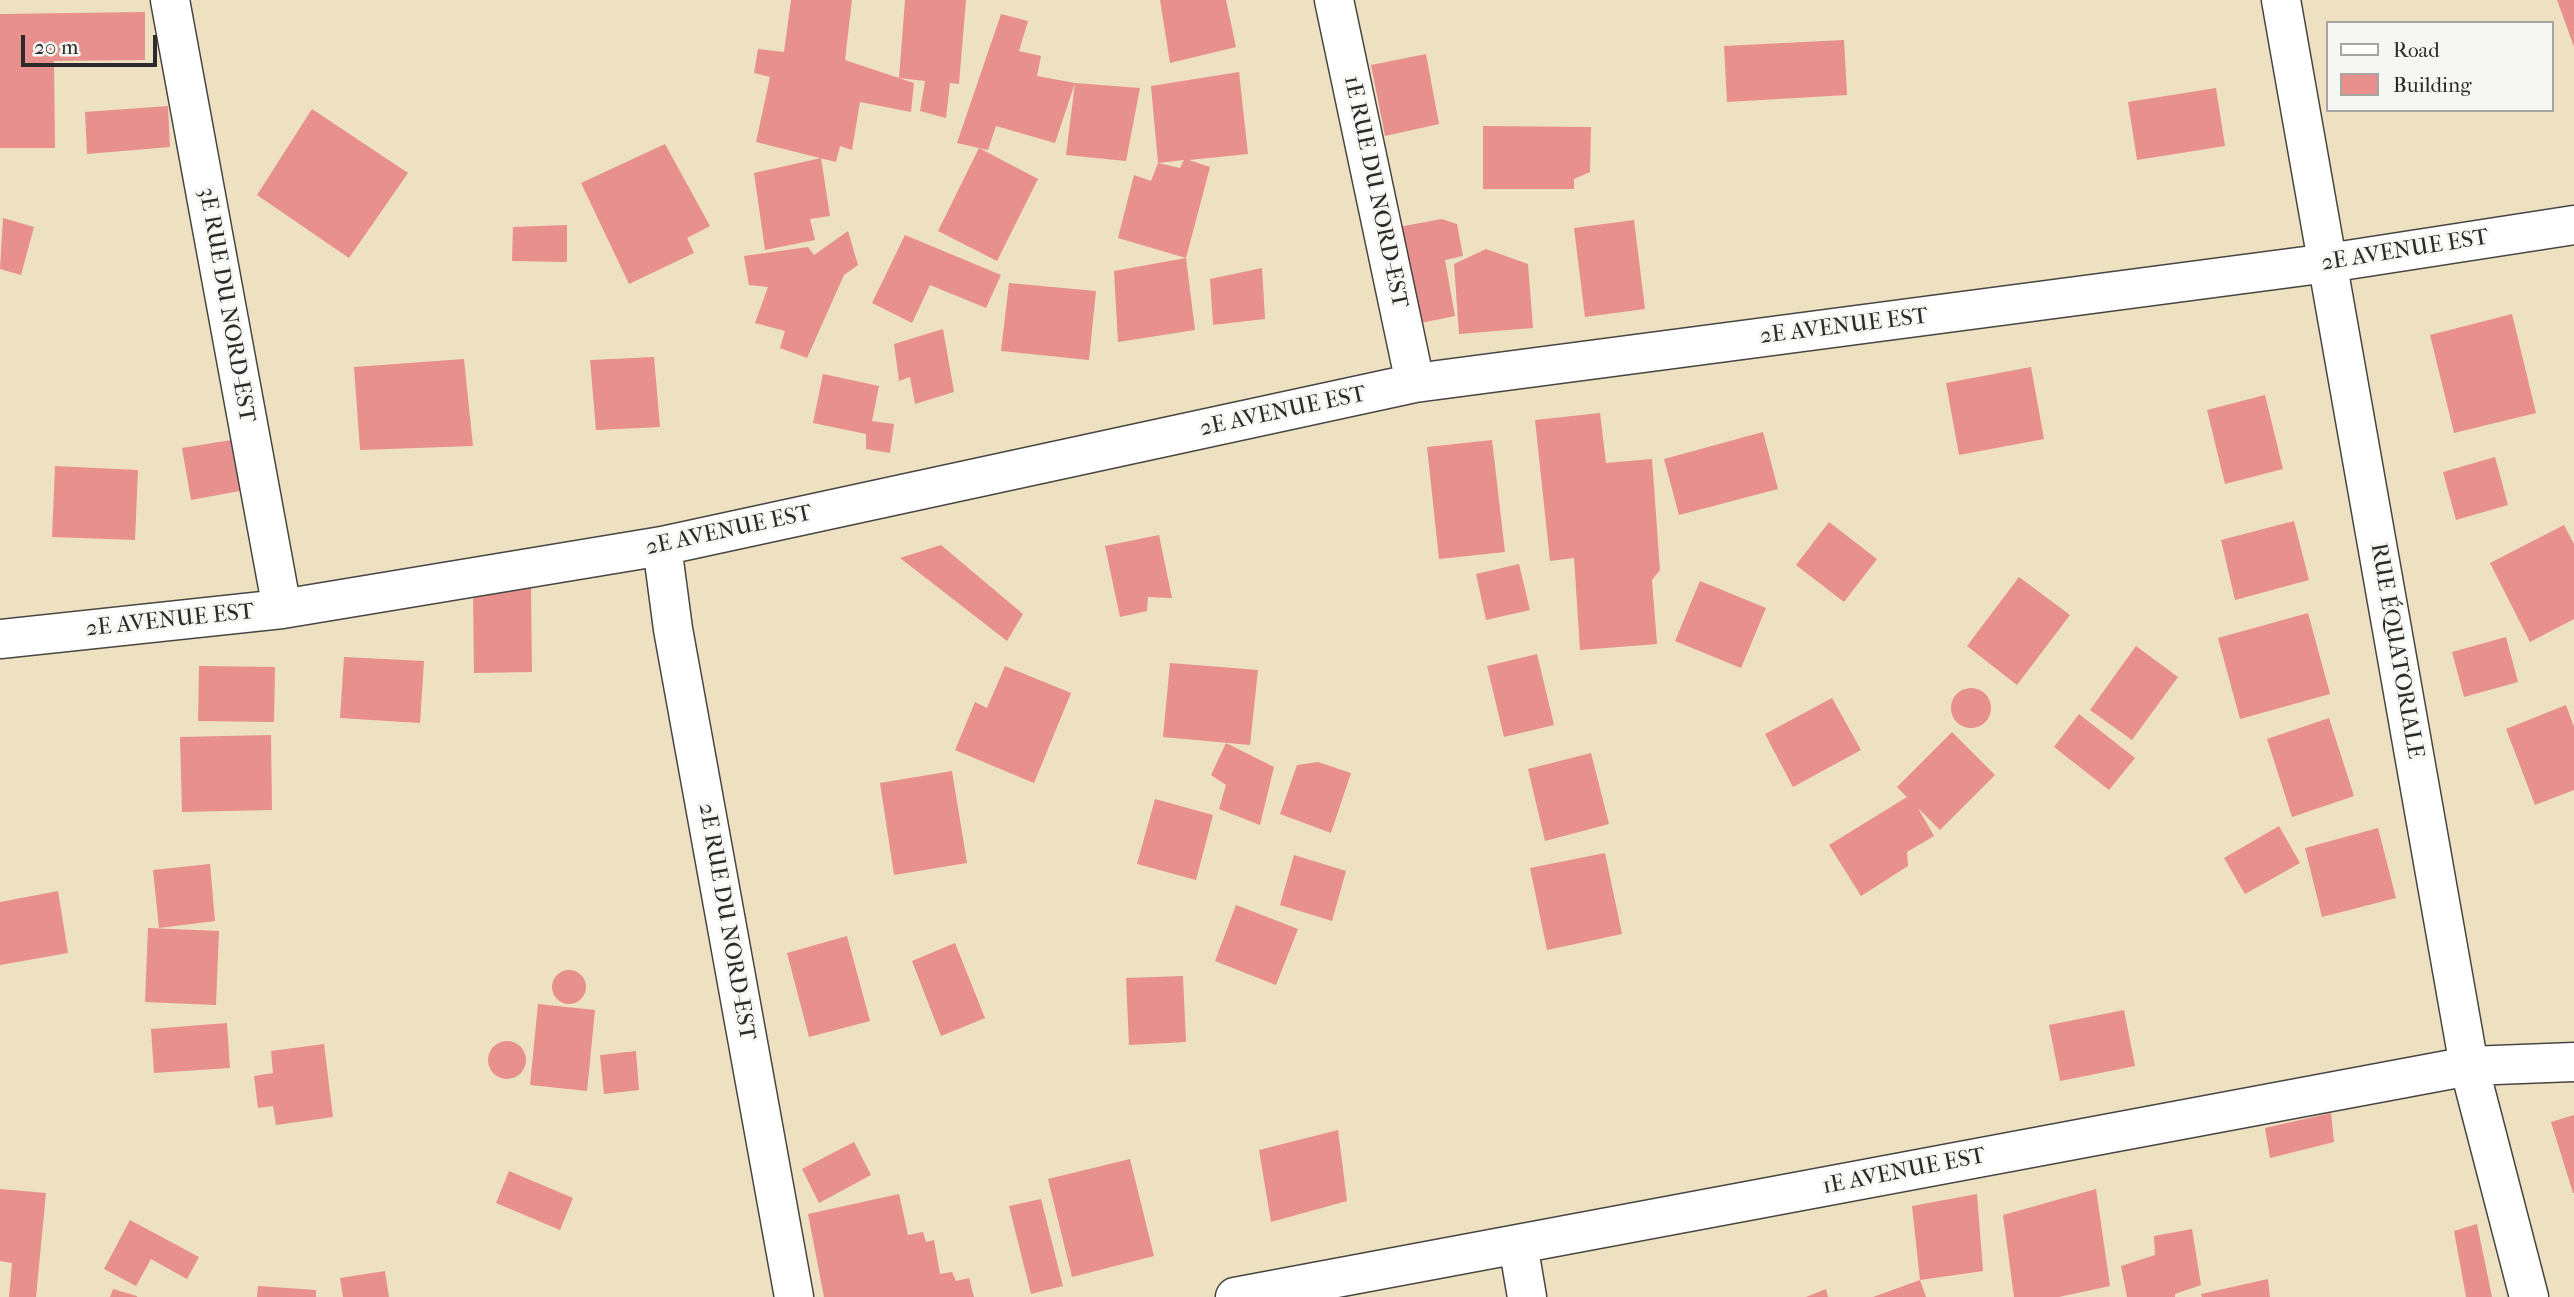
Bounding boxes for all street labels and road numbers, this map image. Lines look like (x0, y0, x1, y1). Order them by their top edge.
street label: 1E RUE DU NORD-EST (1337, 73, 1413, 311)
street label: 3E RUE DU NORD-EST (192, 185, 260, 425)
street label: 2E AVENUE EST (2319, 224, 2491, 278)
street label: 2E AVENUE EST (1758, 303, 1930, 351)
street label: 2E AVENUE EST (1197, 381, 1369, 443)
street label: 2E AVENUE EST (643, 500, 815, 562)
street label: RUE ÉQUATORIALE (2363, 541, 2429, 761)
street label: 2E AVENUE EST (84, 598, 256, 644)
street label: 2E RUE DU NORD-EST (692, 801, 760, 1043)
street label: 1E AVENUE EST (1820, 1143, 1988, 1201)

